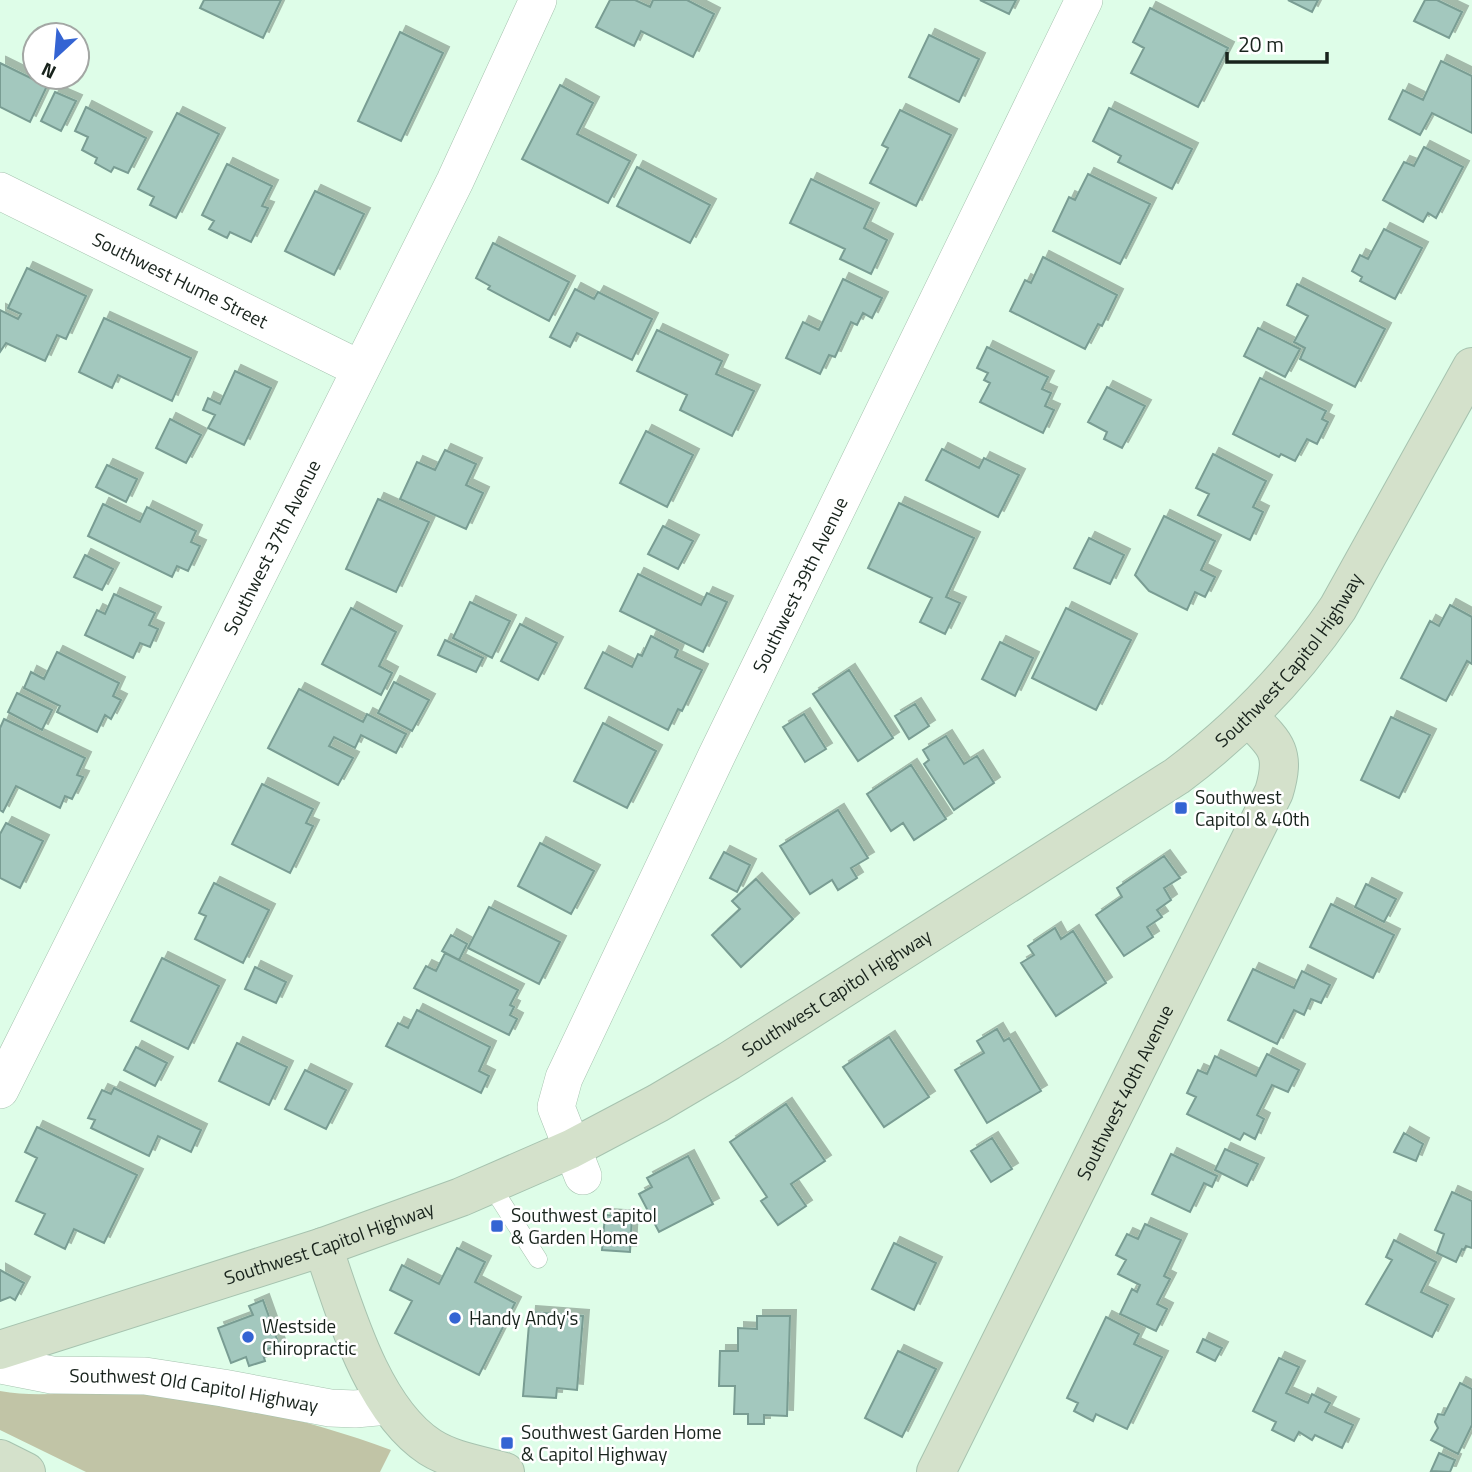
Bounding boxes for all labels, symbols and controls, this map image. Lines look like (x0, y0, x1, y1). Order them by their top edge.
north arrow (21, 21, 91, 91)
scale bar (1227, 21, 1327, 65)
text: 20 m (1238, 28, 1284, 60)
text: N (36, 56, 61, 88)
street label: Southwest Hume Street (88, 224, 273, 335)
street label: Southwest 37th Avenue (215, 454, 327, 640)
street label: Southwest 39th Avenue (744, 491, 855, 677)
street label: Southwest Capitol Highway (1208, 567, 1369, 754)
place label: Southwest Capitol & 40th (1195, 782, 1310, 833)
marker: Southwest Capitol & 40th (1173, 800, 1189, 816)
street label: Southwest Capitol Highway (735, 921, 937, 1064)
street label: Southwest 40th Avenue (1068, 999, 1180, 1185)
street label: Southwest Capitol Highway (220, 1193, 438, 1292)
place label: Southwest Capitol & Garden Home (511, 1200, 657, 1251)
marker: Southwest Capitol & Garden Home (489, 1218, 505, 1234)
place label: Handy Andy's (469, 1303, 579, 1332)
marker: Handy Andy's (447, 1310, 463, 1326)
place label: Westside Chiropractic (262, 1311, 357, 1362)
marker: Westside Chiropractic (240, 1329, 256, 1345)
street label: Southwest Old Capitol Highway (69, 1360, 321, 1420)
place label: Southwest Garden Home & Capitol Highway (521, 1417, 722, 1468)
marker: Southwest Garden Home & Capitol Highway (499, 1435, 515, 1451)

